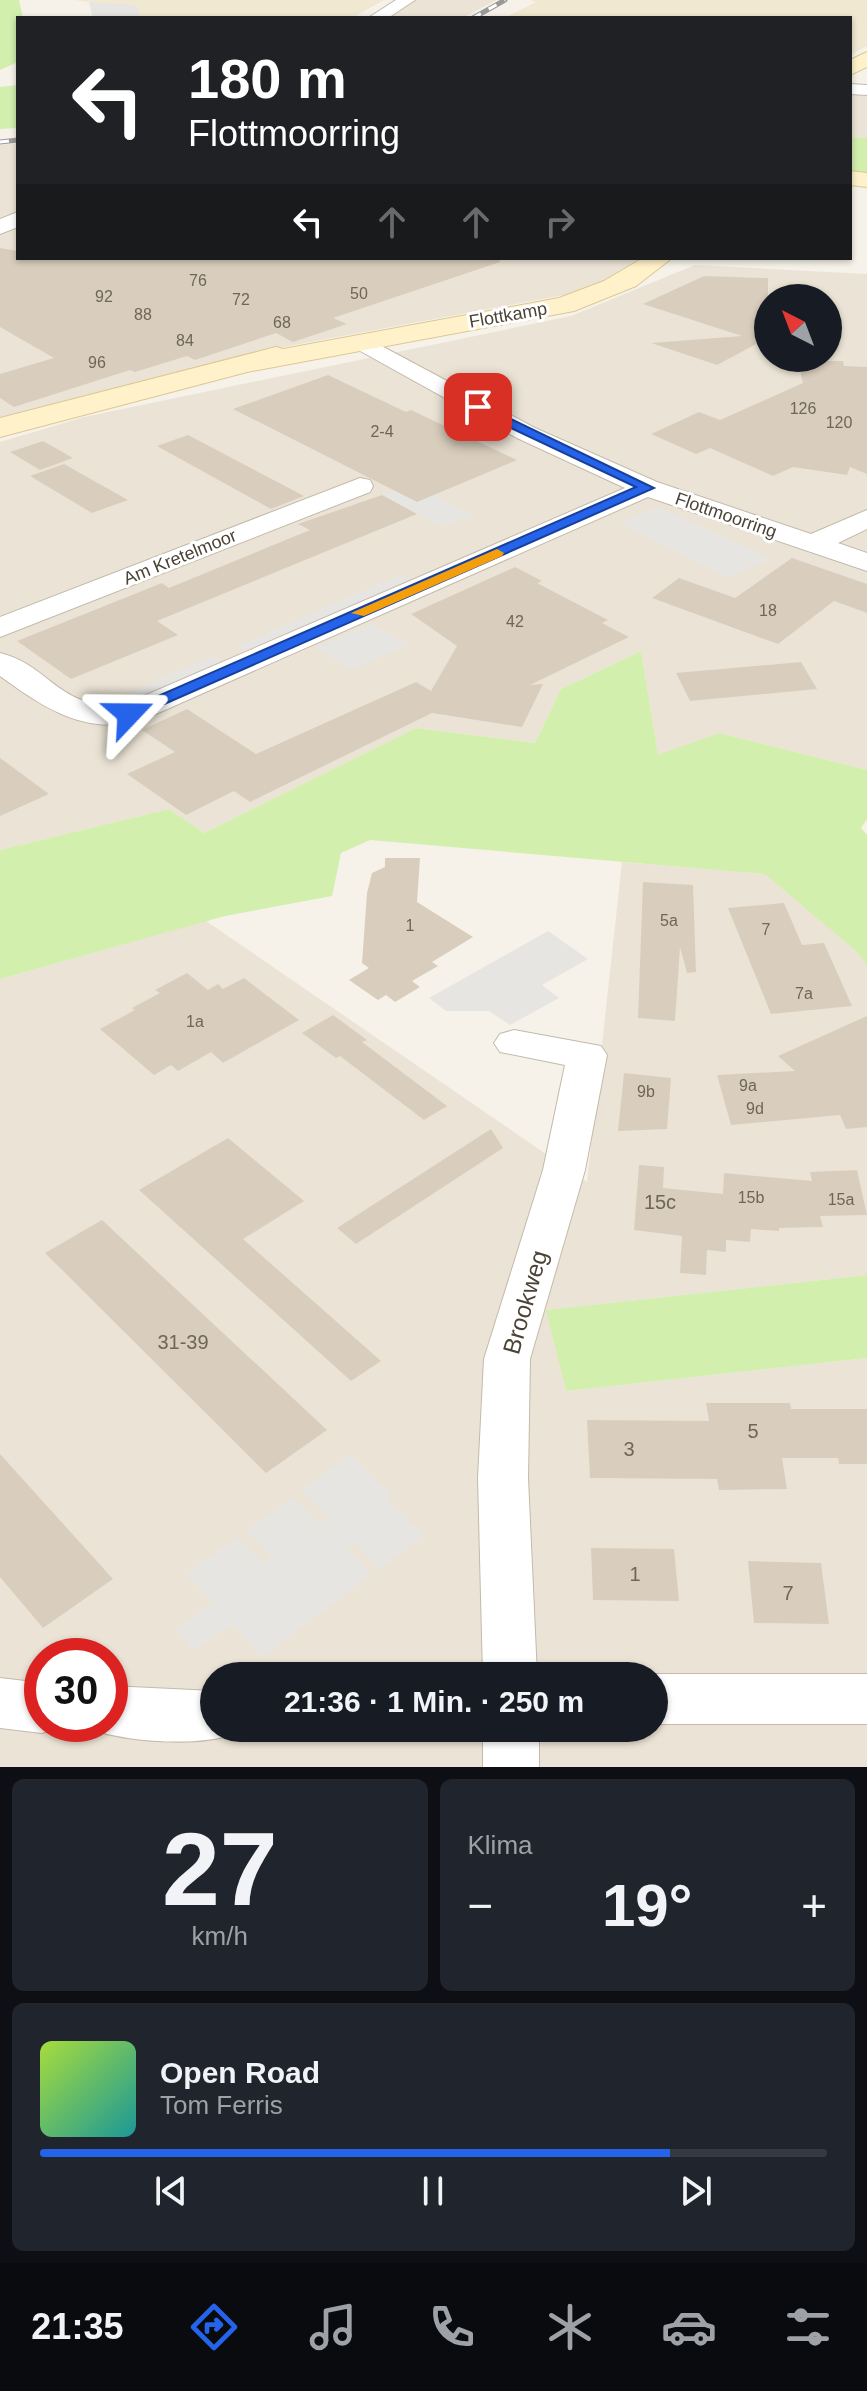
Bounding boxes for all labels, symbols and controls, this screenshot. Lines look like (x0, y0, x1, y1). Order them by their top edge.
text: 180 m (188, 47, 347, 110)
icon: left (56, 48, 160, 152)
text: Flottmoorring (188, 113, 400, 154)
icon: left (286, 200, 330, 244)
icon: ahead (370, 200, 414, 244)
icon: ahead (454, 200, 498, 244)
icon: right (538, 200, 582, 244)
house number: 76 (189, 272, 207, 289)
north arrow (754, 284, 842, 372)
map controls (754, 284, 842, 372)
house number: 50 (350, 285, 368, 302)
house number: 92 (95, 288, 113, 305)
house number: 72 (232, 291, 250, 308)
street label: Flottkamp (467, 298, 549, 332)
house number: 88 (134, 306, 152, 323)
house number: 68 (273, 314, 291, 331)
house number: 84 (176, 332, 194, 349)
house number: 96 (88, 354, 106, 371)
pin (444, 373, 512, 441)
icon: arrive (456, 385, 500, 429)
house number: 126 (790, 400, 816, 417)
house number: 120 (826, 414, 852, 431)
house number: 2-4 (370, 423, 394, 440)
street label: Flottmoorring (673, 488, 779, 542)
street label: Am Kretelmoor (121, 525, 239, 589)
house number: 18 (759, 602, 777, 619)
house number: 42 (506, 613, 524, 630)
position arrow (87, 672, 171, 756)
house number: 5a (660, 912, 678, 929)
house number: 1 (406, 917, 415, 934)
house number: 7 (762, 921, 771, 938)
house number: 7a (795, 985, 813, 1002)
house number: 1a (186, 1013, 204, 1030)
house number: 9a (739, 1077, 757, 1094)
house number: 9b (637, 1083, 655, 1100)
house number: 9d (746, 1100, 764, 1117)
house number: 15b (738, 1189, 764, 1206)
house number: 15c (644, 1191, 676, 1213)
house number: 15a (828, 1191, 854, 1208)
street label: Brookweg (497, 1247, 553, 1357)
house number: 31-39 (157, 1331, 209, 1353)
house number: 5 (747, 1420, 759, 1442)
house number: 3 (623, 1438, 635, 1460)
house number: 1 (629, 1563, 641, 1585)
house number: 7 (782, 1582, 794, 1604)
speed limit sign: 30 (24, 1638, 128, 1742)
text: 21:36 · 1 Min. · 250 m (284, 1685, 584, 1718)
text: 27 (162, 1811, 278, 1927)
text: Klima (468, 1830, 533, 1860)
text: 19° (602, 1872, 693, 1939)
text: − (468, 1881, 493, 1930)
text: + (801, 1881, 827, 1930)
text: km/h (192, 1921, 248, 1951)
text: Open Road (160, 2056, 320, 2089)
text: Tom Ferris (160, 2090, 283, 2120)
icon: previous (149, 2169, 193, 2213)
icon: pause (411, 2169, 455, 2213)
icon: next (674, 2169, 718, 2213)
icon: directions (186, 2299, 242, 2355)
icon: music (305, 2299, 361, 2355)
icon: phone (424, 2299, 480, 2355)
icon: climate (542, 2299, 598, 2355)
icon: car (661, 2299, 717, 2355)
icon: filters (780, 2299, 836, 2355)
text: 21:35 (31, 2306, 123, 2347)

